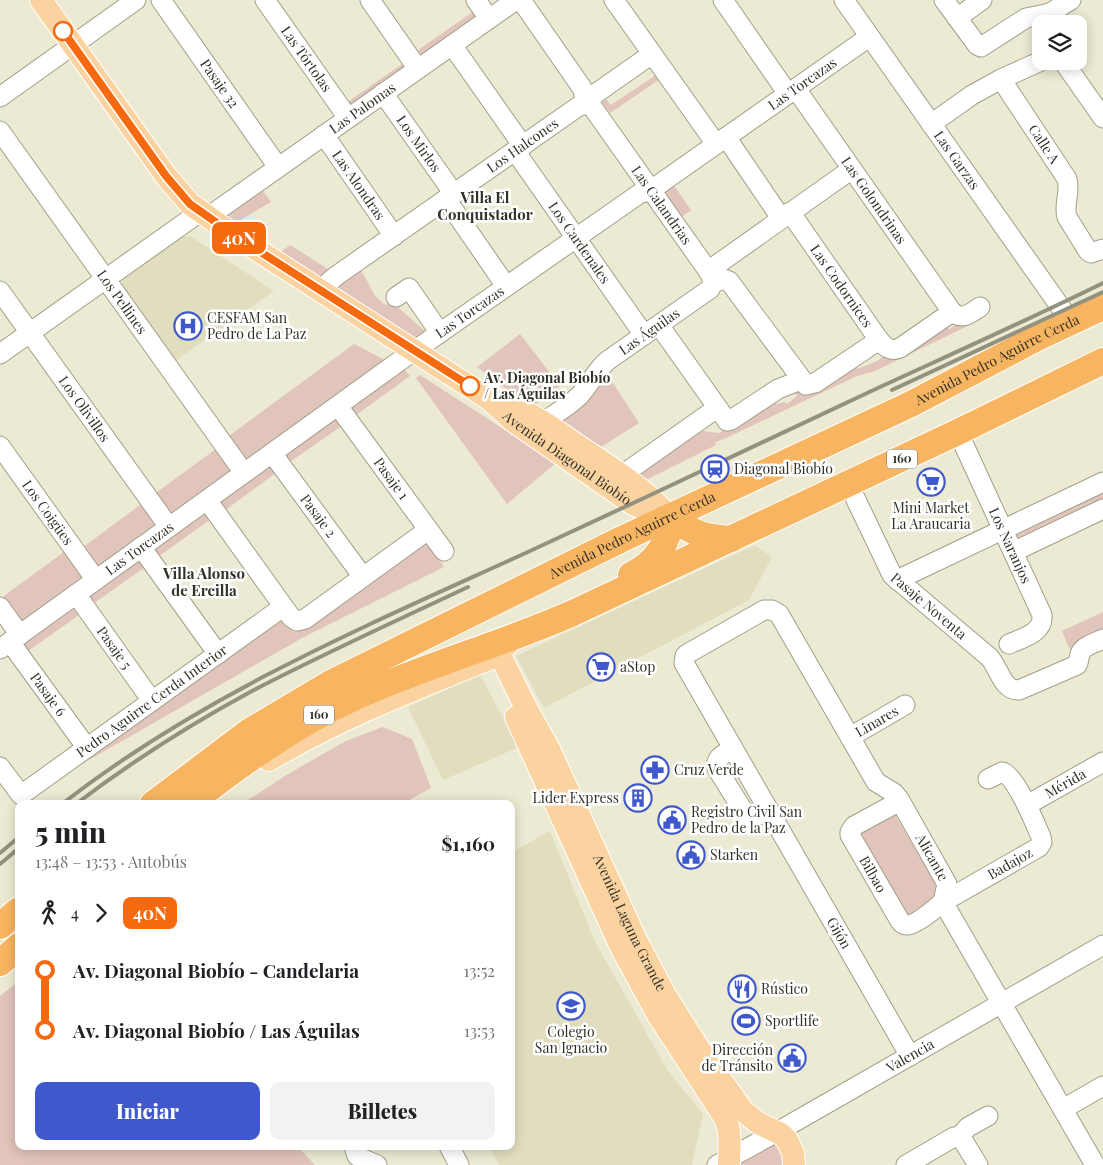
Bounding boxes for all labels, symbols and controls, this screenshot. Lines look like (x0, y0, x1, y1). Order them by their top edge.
map controls (1032, 15, 1087, 70)
button: layers (1032, 15, 1087, 70)
unlabelled marker (53, 21, 73, 41)
street label: Las Tórtolas (277, 22, 337, 95)
street label: Las Torcazas (764, 53, 840, 114)
street label: Pasaje 32 (196, 55, 244, 112)
street label: Las Palomas (325, 78, 399, 138)
street label: Los Mirlos (392, 111, 446, 176)
street label: Los Halcones (483, 113, 562, 177)
street label: Calle A (1024, 120, 1064, 167)
street label: Las Garzas (930, 127, 985, 193)
street label: Las Alondras (328, 146, 390, 223)
street label: Las Golondrinas (837, 153, 911, 248)
street label: Las Calandrias (628, 162, 697, 248)
district label: Villa El Conquistador (437, 187, 533, 224)
street label: Los Cardenales (544, 198, 615, 287)
line badge: 40N (210, 222, 268, 254)
text: 40N (222, 226, 256, 250)
street label: Las Codornices (806, 240, 877, 331)
street label: Los Pellines (93, 266, 152, 338)
street label: Las Torcazas (431, 281, 508, 342)
street label: Las Águilas (615, 303, 683, 359)
place label: CESFAM San Pedro de La Paz (207, 308, 307, 343)
street label: Avenida Pedro Aguirre Cerda (910, 309, 1082, 410)
hospital icon: CESFAM San Pedro de La Paz (173, 311, 203, 341)
place label: Av. Diagonal Biobío / Las Águilas (483, 368, 611, 403)
street label: Los Olivillos (55, 372, 115, 445)
marker: Av. Diagonal Biobío / Las Águilas (460, 376, 480, 396)
street label: Avenida Diagonal Biobío (498, 406, 636, 509)
road number: 160 (887, 449, 917, 468)
street label: Pasaje 1 (370, 453, 413, 503)
station icon: Diagonal Biobío (700, 454, 730, 484)
place label: Diagonal Biobío (734, 459, 833, 478)
supermarket icon: Mini Market La Araucaria (916, 467, 946, 497)
street label: Los Coigües (18, 476, 78, 549)
street label: Avenida Pedro Aguirre Cerda (544, 487, 718, 583)
street label: Pasaje 2 (296, 490, 341, 541)
place label: Mini Market La Araucaria (891, 498, 971, 533)
street label: Los Naranjos (985, 504, 1036, 586)
street label: Las Torcazas (101, 517, 177, 579)
district label: Villa Alonso de Ercilla (162, 563, 245, 600)
street label: Pasaje Noventa (887, 568, 971, 643)
street label: Pasaje 5 (93, 622, 137, 673)
street label: Pedro Aguirre Cerda Interior (72, 640, 232, 761)
supermarket icon: aStop (586, 652, 616, 682)
place label: aStop (620, 657, 655, 676)
street label: Pasaje 6 (26, 669, 71, 720)
street label: Linares (851, 701, 902, 741)
road number: 160 (304, 706, 334, 724)
pharmacy icon: Cruz Verde (640, 755, 670, 785)
place label: Cruz Verde (674, 760, 744, 779)
street label: Mérida (1041, 764, 1089, 802)
building icon: Lider Express (623, 783, 653, 813)
place label: Lider Express (533, 788, 619, 807)
place label: Registro Civil San Pedro de la Paz (691, 802, 803, 837)
public building icon: Registro Civil San Pedro de la Paz (657, 805, 687, 835)
text: 5 min (35, 813, 106, 850)
street label: Alicante (911, 829, 953, 884)
text: $1,160 (441, 830, 495, 856)
public building icon: Starken (676, 840, 706, 870)
street label: Badajoz (984, 843, 1036, 884)
place label: Starken (710, 845, 759, 864)
street label: Avenida Laguna Grande (589, 850, 671, 994)
text: 13:48 – 13:53 · Autobús (35, 851, 187, 872)
street label: Bilbao (855, 852, 892, 896)
icon: walk (35, 899, 63, 927)
icon: forward (87, 899, 115, 927)
text: 40N (133, 901, 167, 925)
text: 4 (71, 902, 79, 923)
street label: Gijón (823, 913, 856, 953)
text: Av. Diagonal Biobío - Candelaria (73, 957, 359, 983)
text: 13:52 (464, 960, 495, 981)
restaurant icon: Rústico (727, 974, 757, 1004)
place label: Rústico (761, 979, 808, 998)
school or university icon: Colegio San Ignacio (556, 991, 586, 1021)
sports icon: Sportlife (731, 1006, 761, 1036)
place label: Sportlife (765, 1011, 819, 1030)
text: Av. Diagonal Biobío / Las Águilas (73, 1017, 360, 1043)
text: 13:53 (464, 1020, 495, 1041)
place label: Colegio San Ignacio (535, 1022, 607, 1057)
street label: Valencia (882, 1034, 937, 1077)
place label: Dirección de Tránsito (701, 1040, 774, 1075)
public building icon: Dirección de Tránsito (777, 1043, 807, 1073)
button: Iniciar (35, 1082, 260, 1140)
button: Billetes (270, 1082, 495, 1140)

